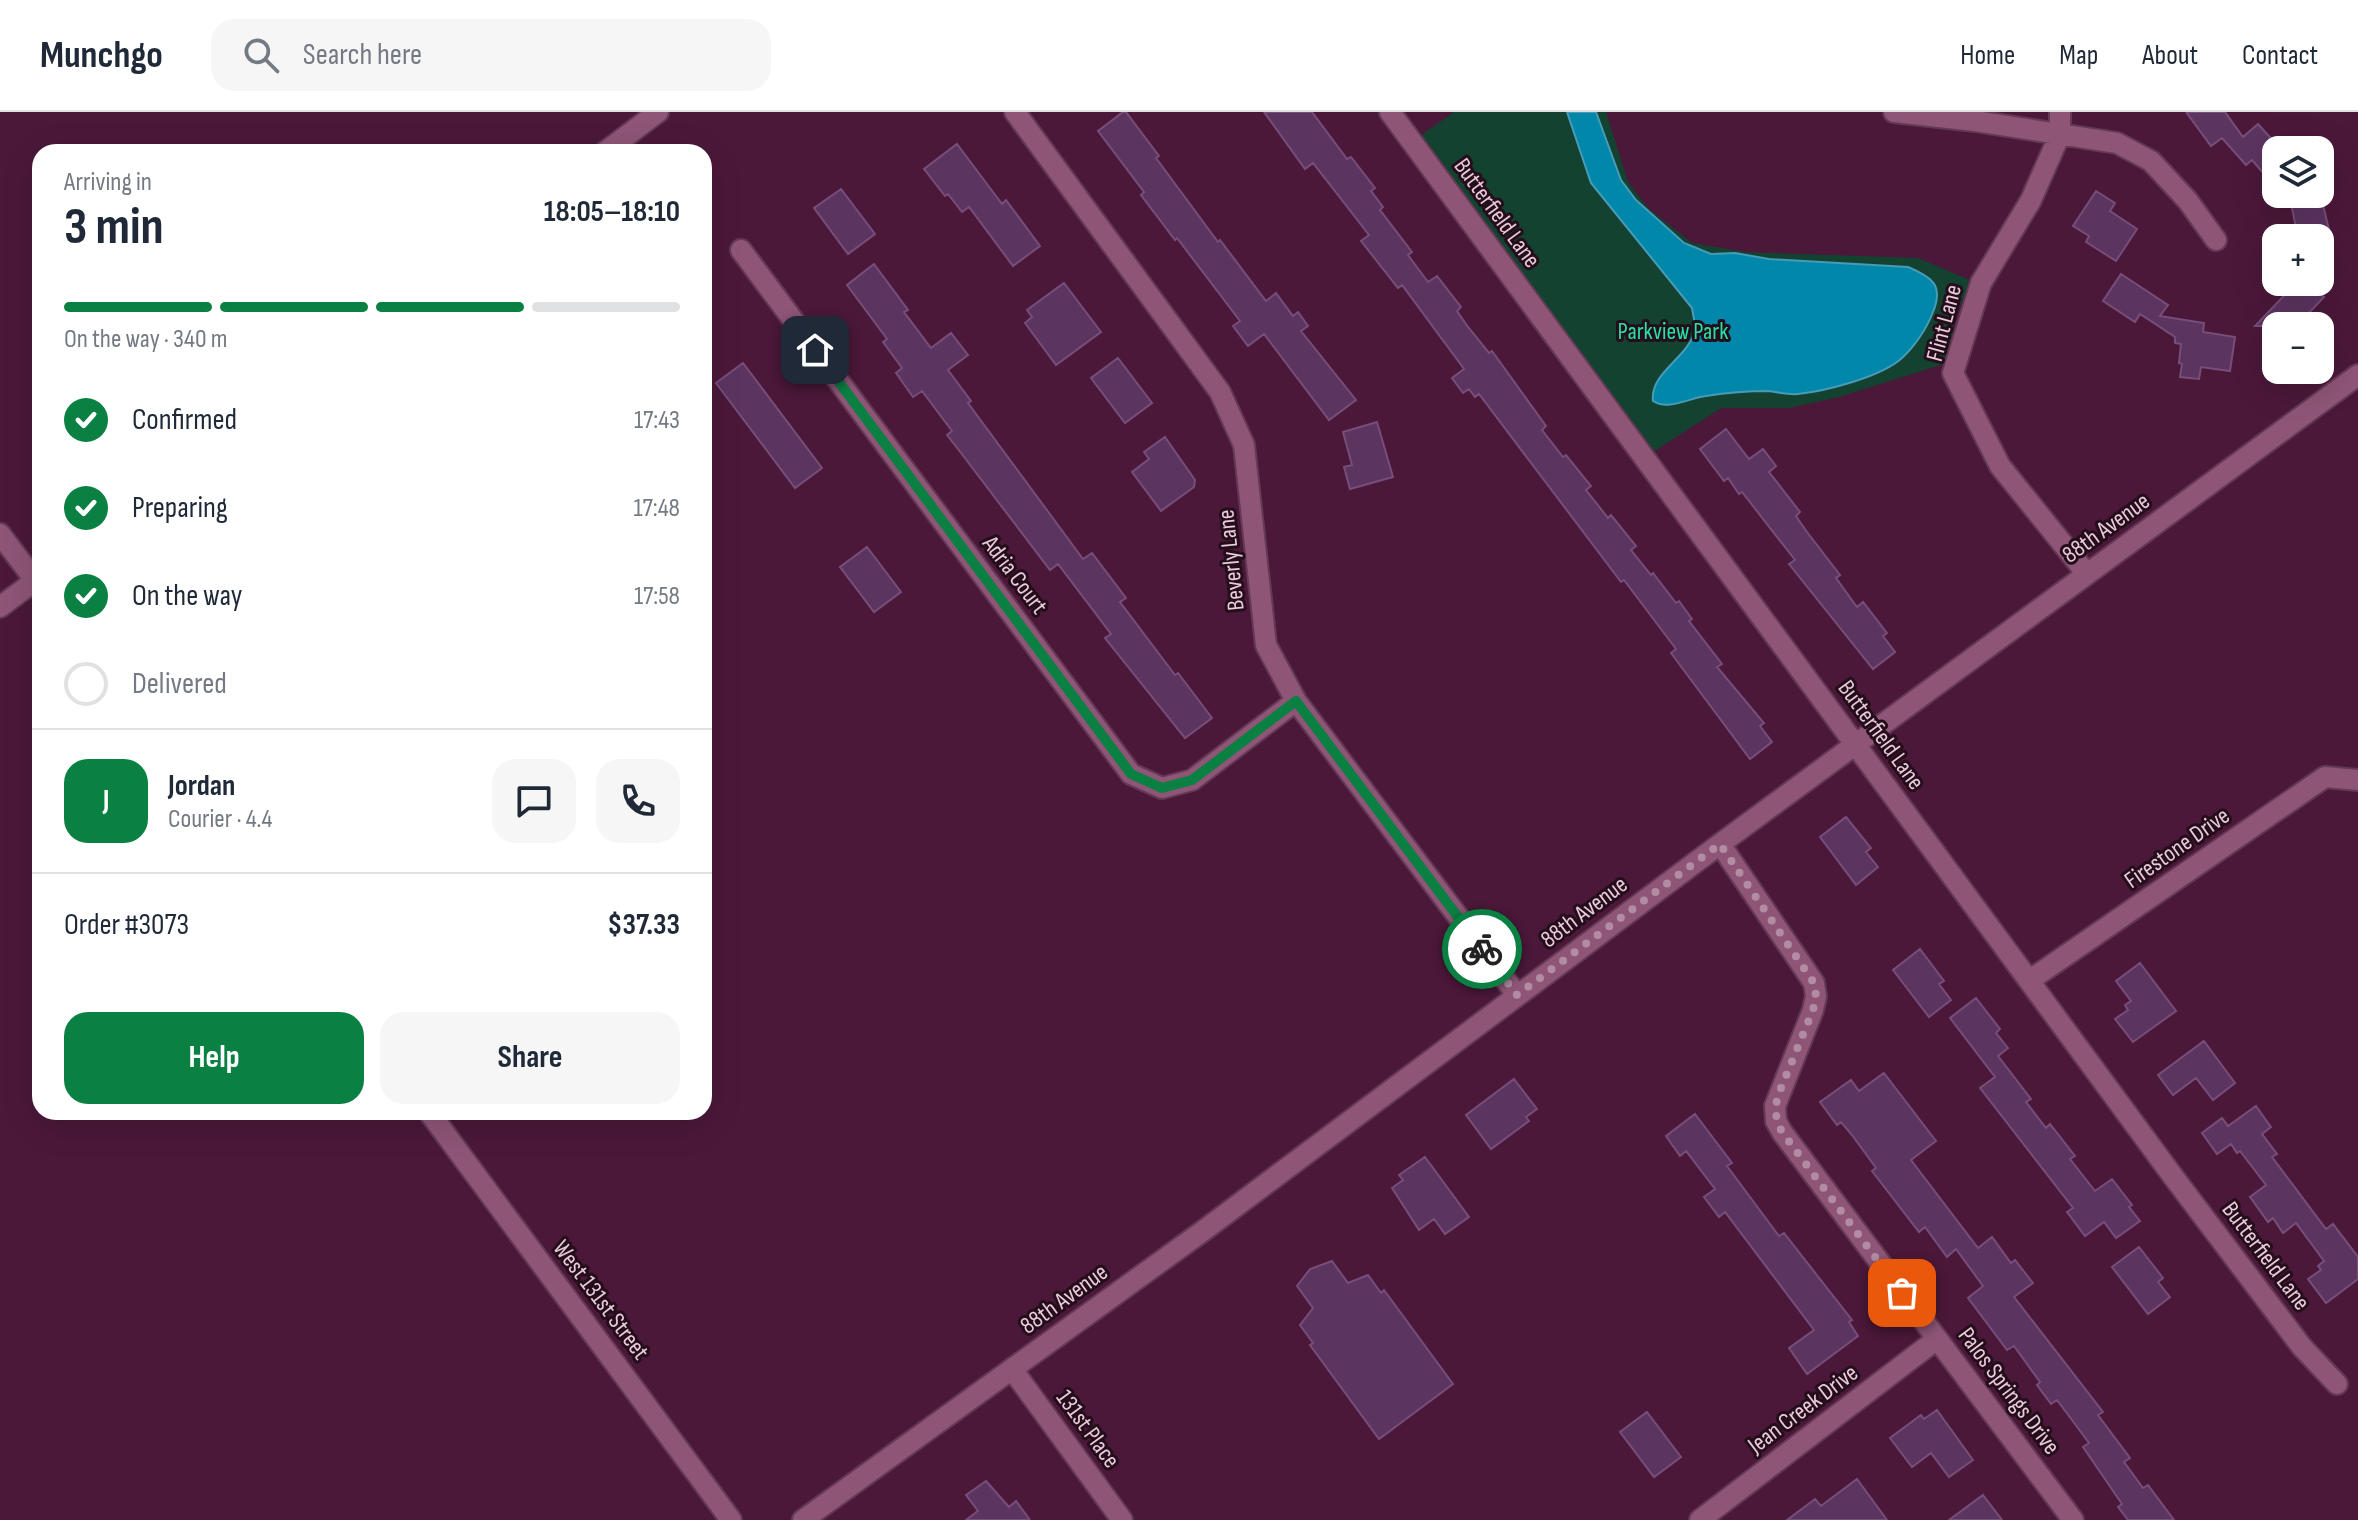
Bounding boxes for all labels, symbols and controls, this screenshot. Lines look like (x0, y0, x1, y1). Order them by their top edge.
search box (211, 19, 771, 91)
text: Munchgo (40, 33, 163, 78)
icon: search (239, 33, 283, 77)
text: Search here (303, 37, 422, 73)
text: Home (1960, 39, 2015, 72)
text: Map (2059, 39, 2098, 72)
text: About (2142, 39, 2198, 72)
text: Contact (2242, 39, 2318, 72)
map controls (2262, 136, 2334, 384)
button: layers (2262, 136, 2334, 208)
street label: Butterfield Lane (1448, 153, 1546, 273)
text: Arriving in (64, 167, 152, 198)
text: 18:05–18:10 (544, 194, 680, 230)
text: 3 min (64, 196, 164, 259)
button: + (2262, 224, 2334, 296)
street label: Flint Lane (1920, 281, 1968, 365)
button: − (2262, 312, 2334, 384)
pin (781, 316, 849, 384)
park label: Parkview Park (1618, 317, 1728, 346)
text: On the way · 340 m (64, 324, 227, 355)
icon: home (793, 328, 837, 372)
icon: check (64, 398, 108, 442)
text: Confirmed (132, 402, 237, 438)
text: 17:43 (634, 405, 680, 436)
icon: check (64, 486, 108, 530)
street label: 88th Avenue (2057, 487, 2155, 569)
text: Preparing (132, 490, 228, 526)
text: 17:48 (633, 493, 680, 524)
street label: Beverly Lane (1211, 508, 1251, 612)
street label: Adria Court (976, 529, 1054, 620)
icon: check (64, 574, 108, 618)
text: On the way (132, 578, 242, 614)
text: 17:58 (634, 581, 680, 612)
text: Delivered (132, 666, 227, 702)
street label: Butterfield Lane (1832, 675, 1930, 795)
button: chat (492, 759, 576, 843)
button: phone (596, 759, 680, 843)
text: Jordan (168, 768, 235, 804)
text: J (103, 783, 109, 819)
street label: Firestone Drive (2119, 801, 2235, 895)
text: Courier · 4.4 (168, 804, 272, 835)
street label: 88th Avenue (1535, 870, 1633, 954)
text: Order #3073 (64, 907, 189, 943)
text: $37.33 (607, 907, 680, 943)
courier (1442, 909, 1522, 989)
icon: bike (1460, 927, 1504, 971)
button: Help (64, 1012, 364, 1104)
button: Share (380, 1012, 680, 1104)
street label: Butterfield Lane (2216, 1196, 2316, 1316)
street label: West 131st Street (547, 1235, 655, 1365)
street label: 88th Avenue (1015, 1258, 1113, 1340)
pin (1868, 1259, 1936, 1327)
icon: bag (1880, 1271, 1924, 1315)
street label: Palos Springs Drive (1952, 1322, 2066, 1460)
street label: Jean Creek Drive (1742, 1358, 1864, 1460)
street label: 131st Place (1050, 1384, 1126, 1474)

